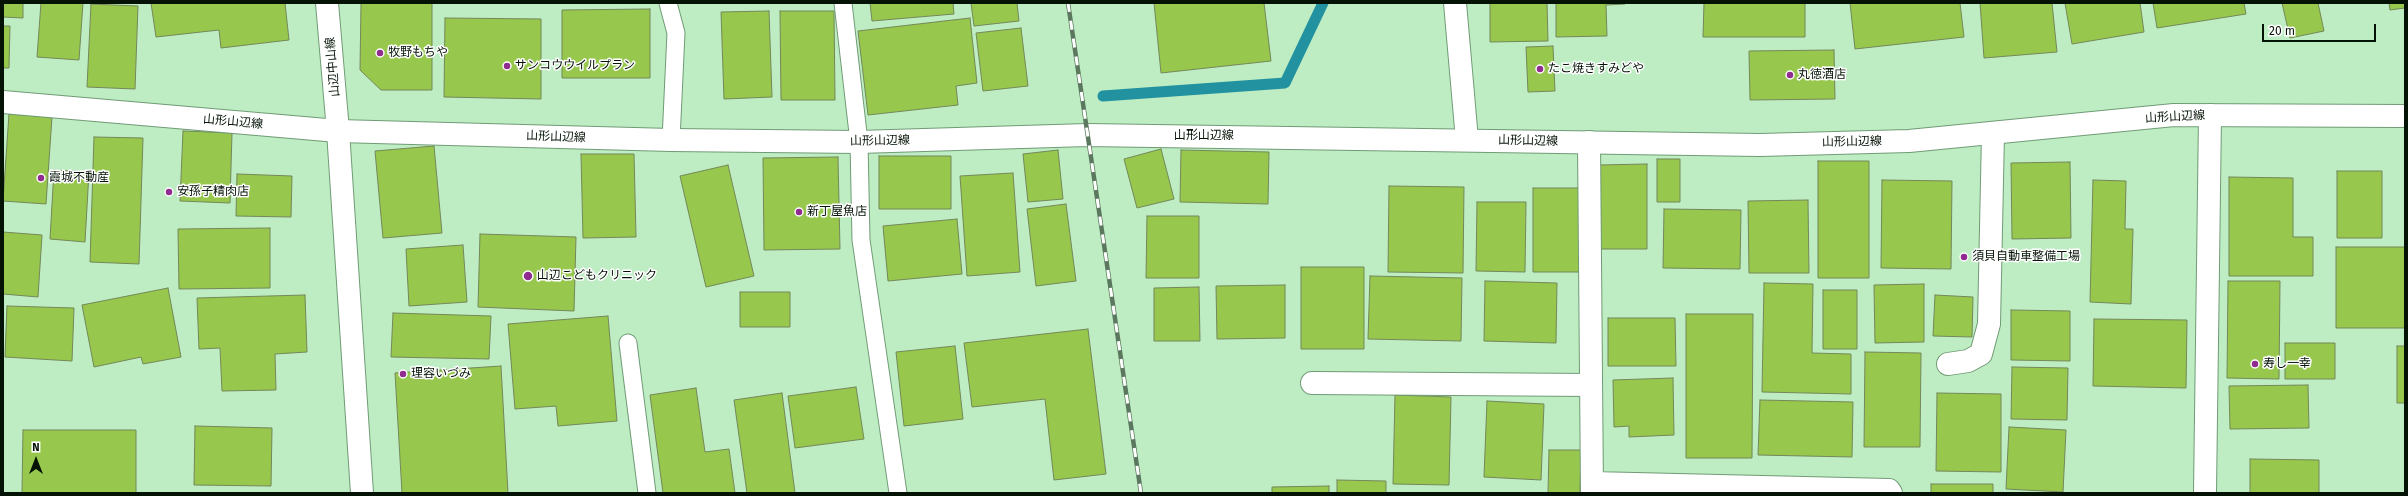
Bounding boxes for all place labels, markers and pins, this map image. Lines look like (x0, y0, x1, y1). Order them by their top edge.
place label: 牧野もちや (388, 46, 448, 60)
marker: 牧野もちや (375, 48, 385, 58)
place label: サンコウウイルプラン (515, 59, 635, 73)
marker: サンコウウイルプラン (502, 61, 512, 71)
place label: たこ焼きすみどや (1548, 62, 1644, 76)
marker: たこ焼きすみどや (1535, 64, 1545, 74)
place label: 丸徳酒店 (1798, 68, 1846, 82)
marker: 丸徳酒店 (1785, 70, 1795, 80)
place label: 霞城不動産 (49, 171, 109, 185)
marker: 霞城不動産 (36, 173, 46, 183)
place label: 安孫子精肉店 (177, 185, 249, 199)
marker: 安孫子精肉店 (164, 187, 174, 197)
place label: 新丁屋魚店 (807, 205, 867, 219)
marker: 新丁屋魚店 (794, 207, 804, 217)
place label: 須貝自動車整備工場 (1972, 250, 2080, 264)
marker: 須貝自動車整備工場 (1959, 252, 1969, 262)
place label: 山辺こどもクリニック (537, 269, 657, 283)
marker: 山辺こどもクリニック (522, 270, 534, 282)
place label: 寿し一幸 (2263, 357, 2311, 371)
marker: 寿し一幸 (2250, 359, 2260, 369)
place label: 理容いづみ (411, 367, 471, 381)
marker: 理容いづみ (398, 369, 408, 379)

